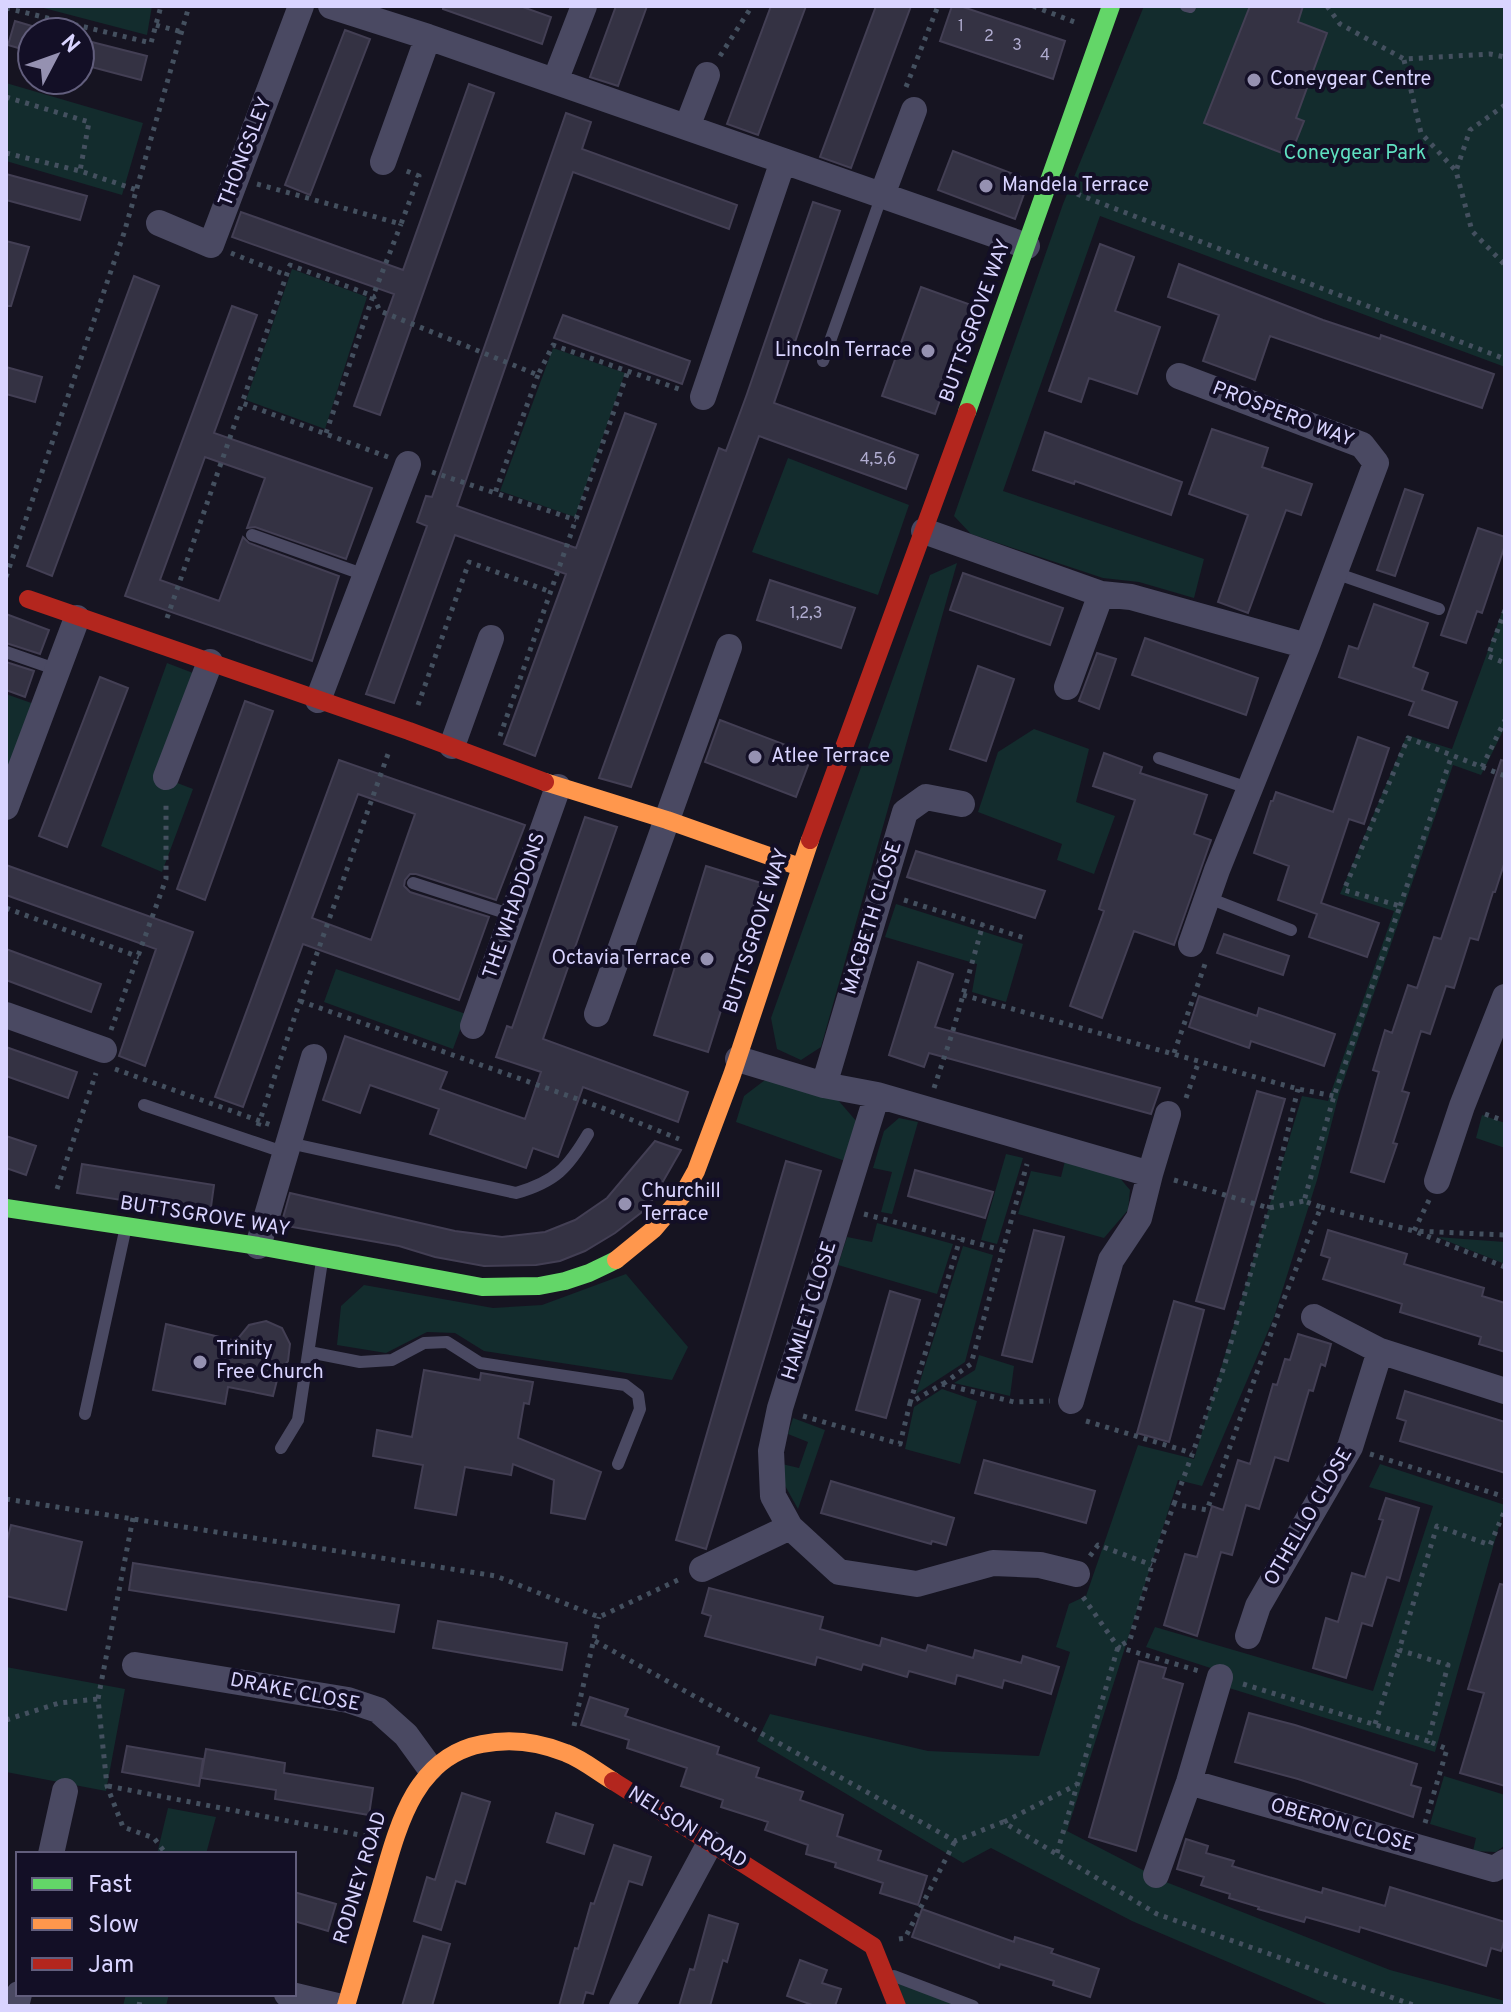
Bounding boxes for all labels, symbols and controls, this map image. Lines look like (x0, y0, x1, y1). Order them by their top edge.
north arrow (16, 16, 96, 96)
house number: 1 (958, 17, 964, 37)
house number: 2 (984, 27, 994, 47)
text: N (54, 30, 85, 59)
house number: 3 (1012, 36, 1022, 56)
house number: 4 (1040, 46, 1050, 66)
place label: Coneygear Centre (1270, 67, 1431, 93)
marker: Coneygear Centre (1245, 71, 1263, 89)
street label: THONGSLEY (213, 93, 279, 211)
park label: Coneygear Park (1284, 141, 1426, 167)
place label: Mandela Terrace (1002, 173, 1149, 199)
marker: Mandela Terrace (977, 177, 995, 195)
street label: BUTTSGROVE WAY (934, 236, 1018, 406)
place label: Lincoln Terrace (775, 338, 912, 364)
marker: Lincoln Terrace (919, 342, 937, 360)
street label: PROSPERO WAY (1208, 376, 1358, 454)
house number: 4,5,6 (860, 450, 896, 470)
house number: 1,2,3 (790, 604, 822, 624)
place label: Atlee Terrace (771, 744, 890, 770)
marker: Atlee Terrace (746, 748, 764, 766)
street label: THE WHADDONS (478, 829, 552, 983)
street label: MACBETH CLOSE (837, 838, 909, 998)
street label: BUTTSGROVE WAY (718, 845, 796, 1017)
place label: Octavia Terrace (552, 946, 691, 972)
marker: Octavia Terrace (698, 950, 716, 968)
place label: Churchill Terrace (641, 1179, 721, 1228)
street label: BUTTSGROVE WAY (118, 1191, 292, 1243)
marker: Churchill Terrace (616, 1195, 634, 1213)
street label: HAMLET CLOSE (777, 1238, 843, 1384)
place label: Trinity Free Church (216, 1337, 324, 1386)
marker: Trinity Free Church (191, 1353, 209, 1371)
street label: OTHELLO CLOSE (1259, 1443, 1359, 1591)
street label: DRAKE CLOSE (228, 1668, 362, 1718)
street label: NELSON ROAD (622, 1781, 752, 1875)
street label: OBERON CLOSE (1267, 1793, 1417, 1859)
street label: RODNEY ROAD (328, 1808, 394, 1948)
legend (16, 1852, 296, 1996)
text: Fast (88, 1871, 132, 1901)
text: Slow (88, 1911, 139, 1941)
text: Jam (88, 1951, 134, 1981)

